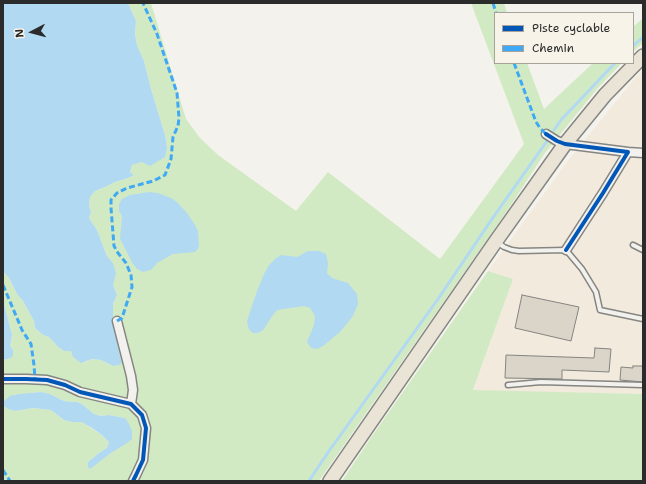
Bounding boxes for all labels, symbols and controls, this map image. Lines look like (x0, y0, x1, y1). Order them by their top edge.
north arrow (12, 12, 52, 52)
legend (494, 12, 634, 64)
text: Piste cyclable (532, 20, 610, 36)
text: N (12, 28, 27, 38)
text: Chemin (532, 40, 574, 56)

